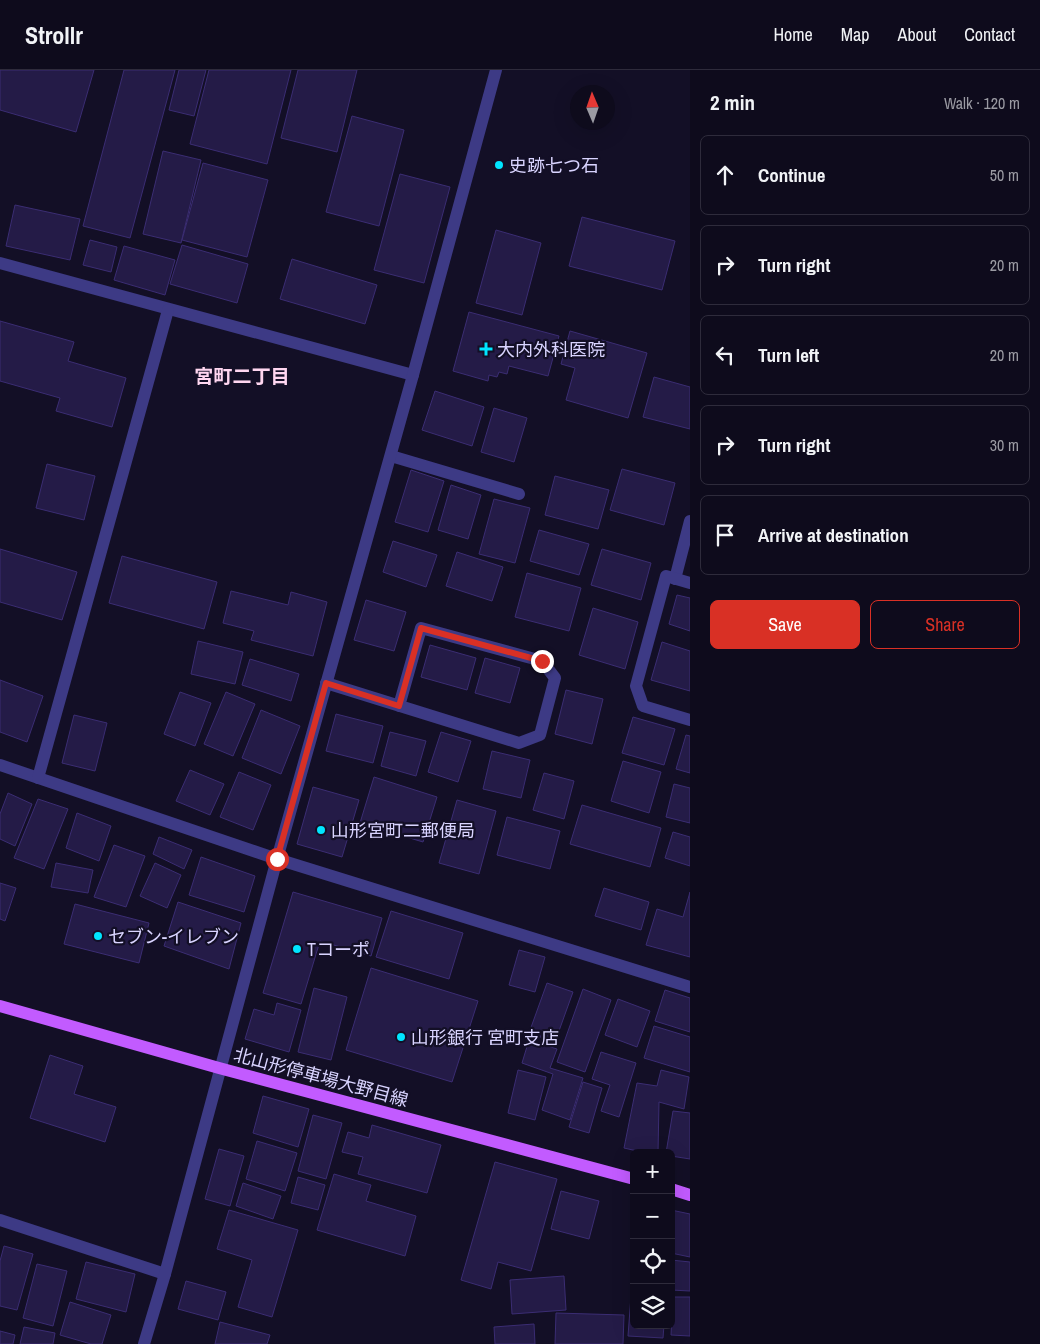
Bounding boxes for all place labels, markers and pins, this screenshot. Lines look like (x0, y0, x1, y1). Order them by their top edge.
place label: 史跡七つ石 (509, 153, 599, 178)
marker: 史跡七つ石 (493, 159, 505, 171)
place label: 大内外科医院 (497, 337, 605, 362)
marker: 大内外科医院 (479, 342, 493, 356)
place label: 山形宮町二郵便局 (331, 818, 475, 843)
marker: 山形宮町二郵便局 (315, 824, 327, 836)
place label: セブン-イレブン (108, 924, 239, 949)
marker: セブン-イレブン (92, 930, 104, 942)
place label: Tコーポ (307, 937, 370, 962)
marker: Tコーポ (291, 943, 303, 955)
place label: 山形銀行 宮町支店 (411, 1025, 559, 1050)
marker: 山形銀行 宮町支店 (395, 1031, 407, 1043)

